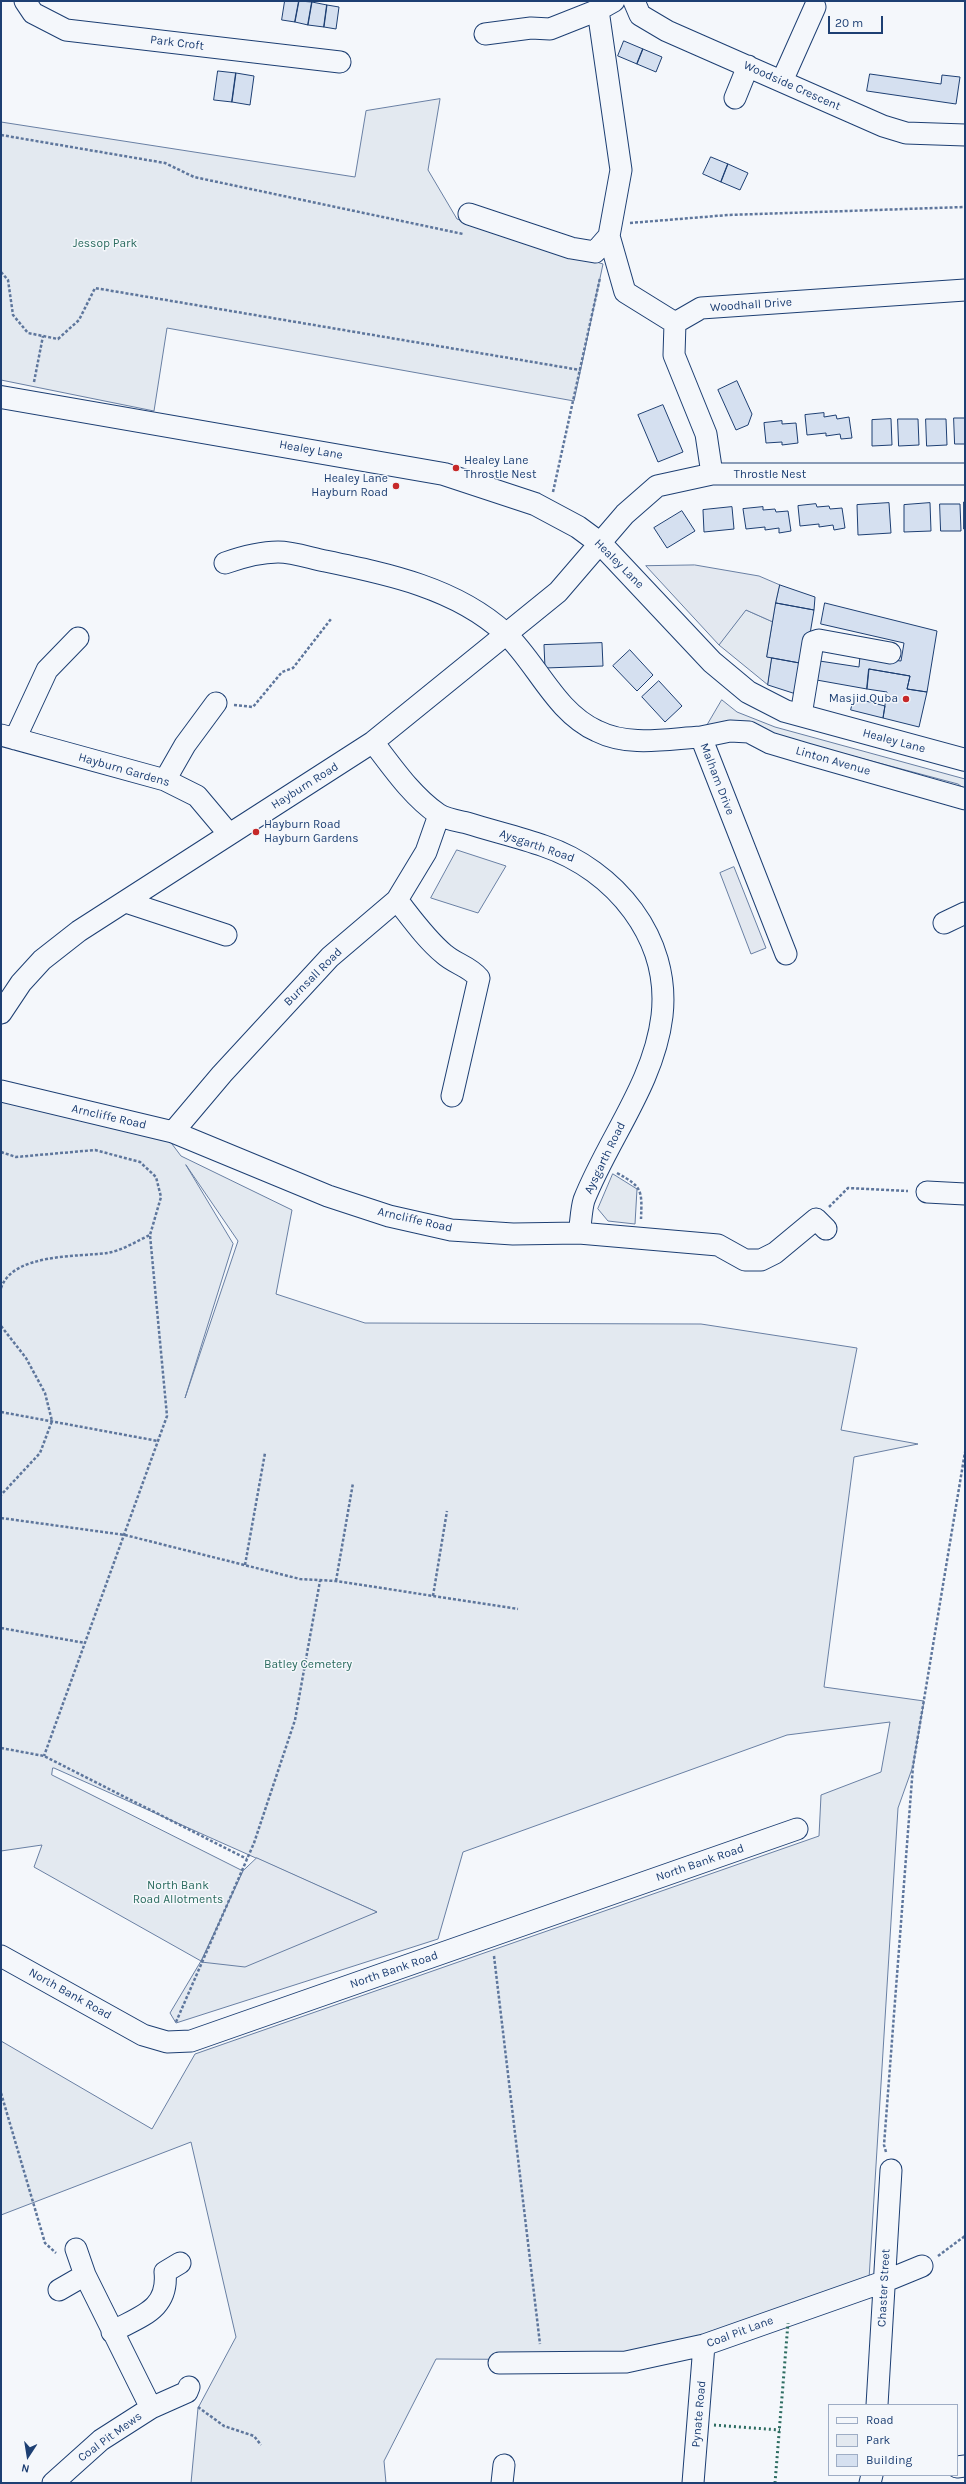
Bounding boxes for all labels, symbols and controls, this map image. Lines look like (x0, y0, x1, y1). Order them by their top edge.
scale bar (830, 8, 885, 34)
text: 20 m (835, 16, 863, 30)
street label: Park Croft (149, 33, 205, 53)
street label: Woodside Crescent (741, 58, 843, 114)
park label: Jessop Park (73, 237, 137, 251)
street label: Woodhall Drive (710, 295, 792, 315)
street label: Healey Lane (278, 437, 344, 463)
place label: Healey Lane Throstle Nest (464, 454, 537, 482)
marker: Healey Lane Throstle Nest (451, 463, 461, 473)
street label: Throstle Nest (734, 468, 806, 482)
place label: Healey Lane Hayburn Road (311, 472, 388, 500)
marker: Healey Lane Hayburn Road (391, 481, 401, 491)
street label: Healey Lane (591, 536, 647, 592)
place label: Masjid Quba (829, 692, 898, 706)
marker: Masjid Quba (901, 694, 911, 704)
street label: Healey Lane (861, 726, 927, 756)
street label: Malham Drive (697, 741, 737, 817)
street label: Linton Avenue (794, 743, 872, 779)
street label: Hayburn Gardens (77, 750, 171, 790)
street label: Hayburn Road (269, 760, 341, 812)
place label: Hayburn Road Hayburn Gardens (264, 818, 359, 846)
street label: Aysgarth Road (498, 826, 576, 866)
marker: Hayburn Road Hayburn Gardens (251, 827, 261, 837)
street label: Burnsall Road (281, 945, 345, 1009)
street label: Arncliffe Road (70, 1101, 148, 1133)
street label: Aysgarth Road (581, 1120, 629, 1196)
street label: Arncliffe Road (376, 1204, 454, 1236)
park label: Batley Cemetery (264, 1658, 352, 1672)
street label: North Bank Road (654, 1841, 746, 1885)
park label: North Bank Road Allotments (133, 1879, 223, 1907)
street label: North Bank Road (348, 1948, 440, 1992)
street label: North Bank Road (26, 1965, 114, 2023)
street label: Chaster Street (875, 2249, 893, 2327)
street label: Coal Pit Lane (705, 2313, 775, 2351)
street label: Pynate Road (689, 2380, 709, 2448)
legend (828, 2404, 958, 2476)
street label: Coal Pit Mews (75, 2409, 145, 2465)
text: Road (866, 2413, 894, 2427)
text: Park (866, 2433, 890, 2447)
north arrow (8, 2436, 48, 2476)
text: Building (866, 2453, 912, 2467)
text: N (20, 2461, 31, 2475)

